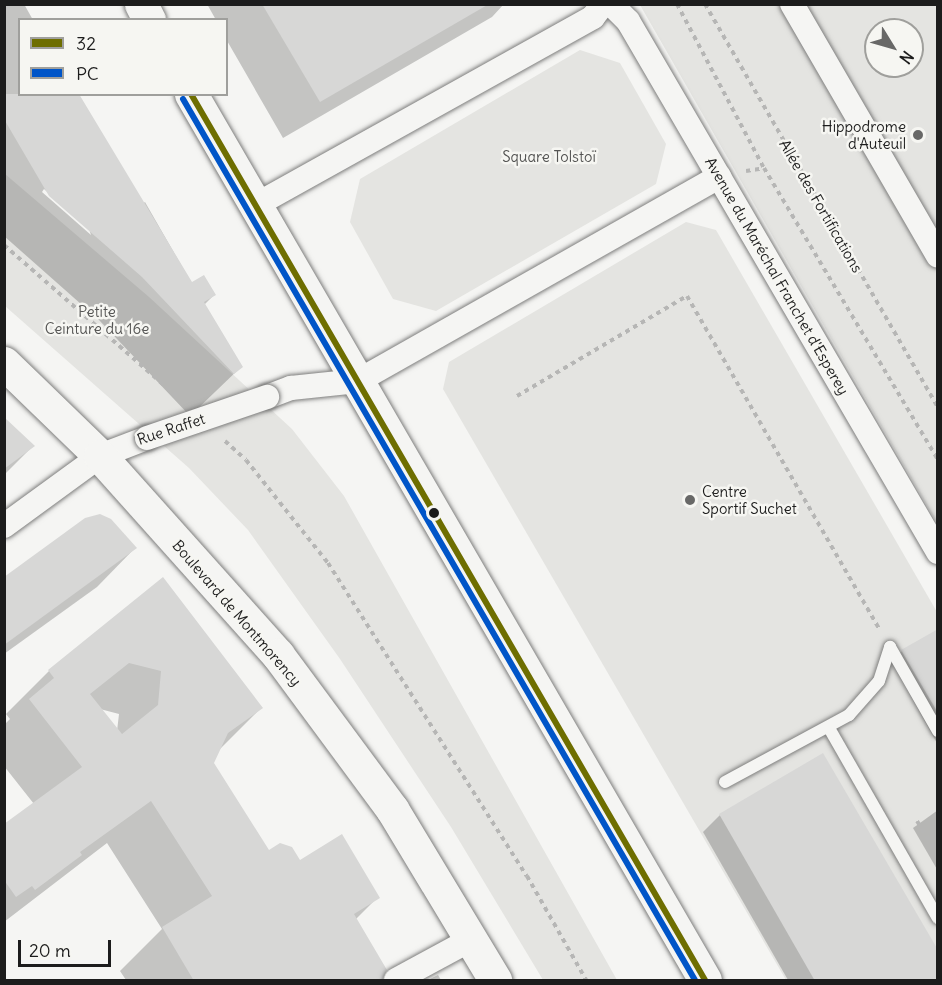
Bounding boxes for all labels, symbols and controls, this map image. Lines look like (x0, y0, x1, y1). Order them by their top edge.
legend (18, 18, 228, 96)
north arrow (864, 18, 924, 78)
text: 32 (76, 32, 96, 55)
text: N (895, 47, 918, 68)
text: PC (76, 62, 99, 85)
place label: Hippodrome d'Auteuil (822, 117, 906, 152)
marker: Hippodrome d'Auteuil (911, 128, 925, 142)
street label: Allée des Fortifications (776, 136, 866, 276)
park label: Square Tolstoï (502, 148, 596, 166)
street label: Avenue du Maréchal Franchet d'Esperey (701, 154, 853, 398)
park label: Petite Ceinture du 16e (45, 302, 149, 337)
street label: Rue Raffet (135, 410, 207, 448)
place label: Centre Sportif Suchet (702, 482, 797, 517)
marker: Centre Sportif Suchet (683, 493, 697, 507)
unlabelled marker (428, 507, 440, 519)
street label: Boulevard de Montmorency (169, 536, 305, 690)
scale bar (21, 928, 114, 966)
text: 20 m (29, 939, 71, 962)

